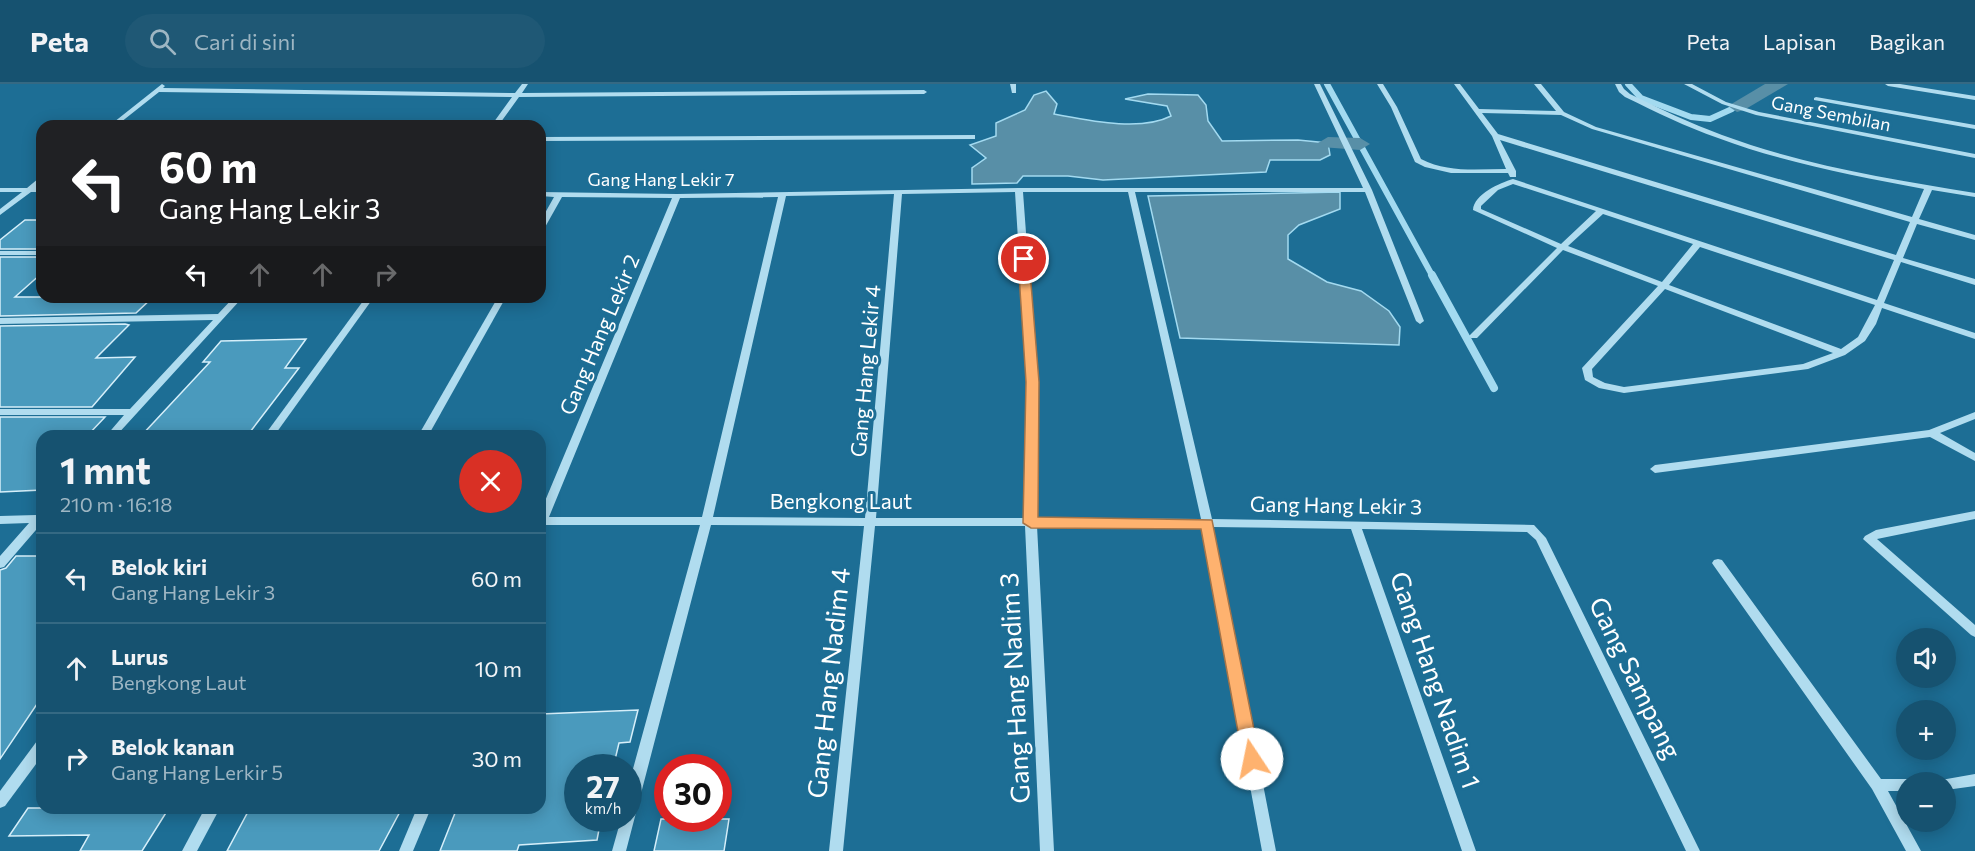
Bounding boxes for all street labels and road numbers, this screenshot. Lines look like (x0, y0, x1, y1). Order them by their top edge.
street label: Gang Sembilan (1769, 91, 1893, 135)
street label: Gang Hang Lekir 7 (588, 168, 734, 190)
street label: Gang Hang Lekir 2 (554, 250, 644, 418)
street label: Gang Hang Lekir 4 (845, 283, 885, 458)
street label: Bengkong Laut (770, 488, 912, 513)
street label: Gang Hang Lekir 3 (1250, 490, 1422, 519)
street label: Gang Hang Nadim 4 (800, 566, 855, 800)
street label: Gang Hang Nadim 1 (1385, 567, 1488, 792)
street label: Gang Hang Nadim 3 (992, 572, 1035, 804)
street label: Gang Sampang (1584, 591, 1689, 763)

